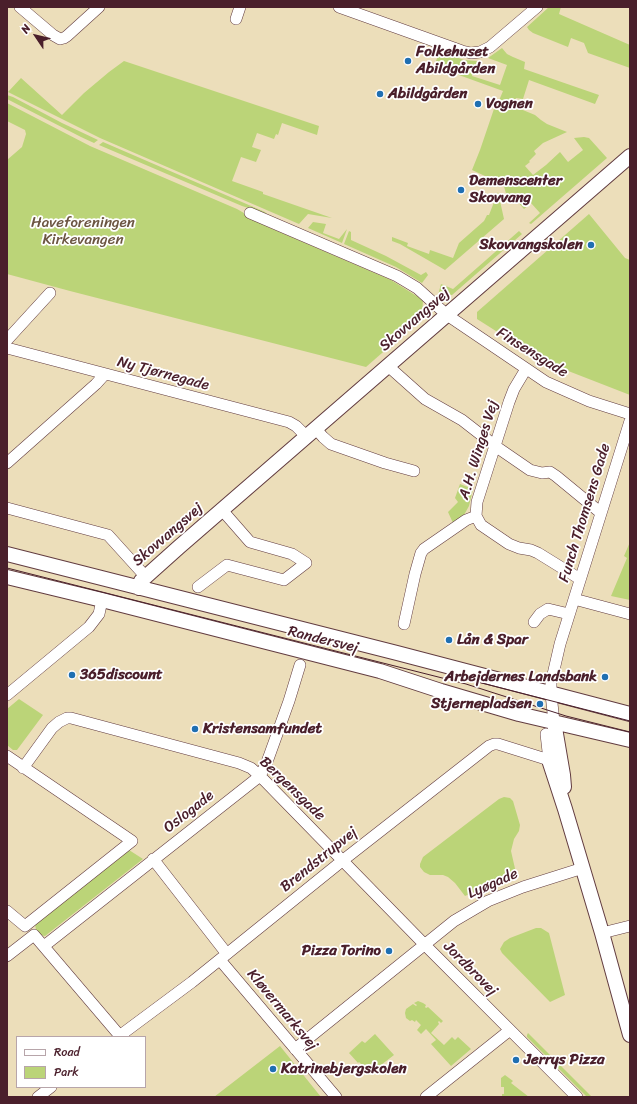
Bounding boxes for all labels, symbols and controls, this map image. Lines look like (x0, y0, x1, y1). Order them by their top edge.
north arrow (16, 16, 56, 56)
text: N (16, 20, 36, 37)
place label: Folkehuset Abildgården (416, 43, 495, 78)
marker: Folkehuset Abildgården (403, 56, 413, 66)
place label: Abildgården (388, 85, 467, 103)
marker: Abildgården (375, 89, 385, 99)
place label: Vognen (486, 95, 533, 113)
marker: Vognen (473, 99, 483, 109)
place label: Demenscenter Skovvang (469, 172, 562, 207)
marker: Demenscenter Skovvang (456, 185, 466, 195)
park label: Haveforeningen Kirkevangen (31, 214, 135, 249)
place label: Skovvangskolen (479, 236, 583, 254)
marker: Skovvangskolen (586, 240, 596, 250)
street label: Skovvangsvej (376, 285, 454, 355)
street label: Finsensgade (493, 324, 571, 382)
street label: Ny Tjørnegade (115, 353, 211, 395)
street label: A.H. Winges Vej (455, 398, 503, 502)
street label: Funch Thomsens Gade (555, 441, 615, 585)
street label: Skovvangsvej (129, 500, 207, 570)
street label: Randersvej (286, 623, 360, 657)
place label: Lån & Spar (457, 631, 528, 649)
marker: Lån & Spar (444, 635, 454, 645)
place label: 365discount (80, 666, 163, 684)
place label: Arbejdernes Landsbank (445, 668, 597, 686)
marker: 365discount (67, 670, 77, 680)
marker: Arbejdernes Landsbank (600, 672, 610, 682)
place label: Stjernepladsen (431, 695, 532, 713)
marker: Stjernepladsen (535, 699, 545, 709)
place label: Kristensamfundet (203, 720, 322, 738)
marker: Kristensamfundet (190, 724, 200, 734)
street label: Bergensgade (255, 753, 329, 825)
street label: Oslogade (160, 787, 218, 837)
street label: Brendstrupvej (277, 824, 361, 896)
street label: Lyøgade (465, 865, 521, 903)
street label: Jordbrovej (439, 938, 501, 1000)
place label: Pizza Torino (302, 942, 381, 960)
marker: Pizza Torino (384, 946, 394, 956)
street label: Kløvermarksvej (243, 966, 321, 1054)
legend (16, 1036, 146, 1088)
text: Road (54, 1041, 80, 1063)
place label: Jerrys Pizza (524, 1051, 605, 1069)
marker: Jerrys Pizza (511, 1055, 521, 1065)
place label: Katrinebjergskolen (281, 1060, 406, 1078)
text: Park (54, 1061, 79, 1083)
marker: Katrinebjergskolen (268, 1064, 278, 1074)

